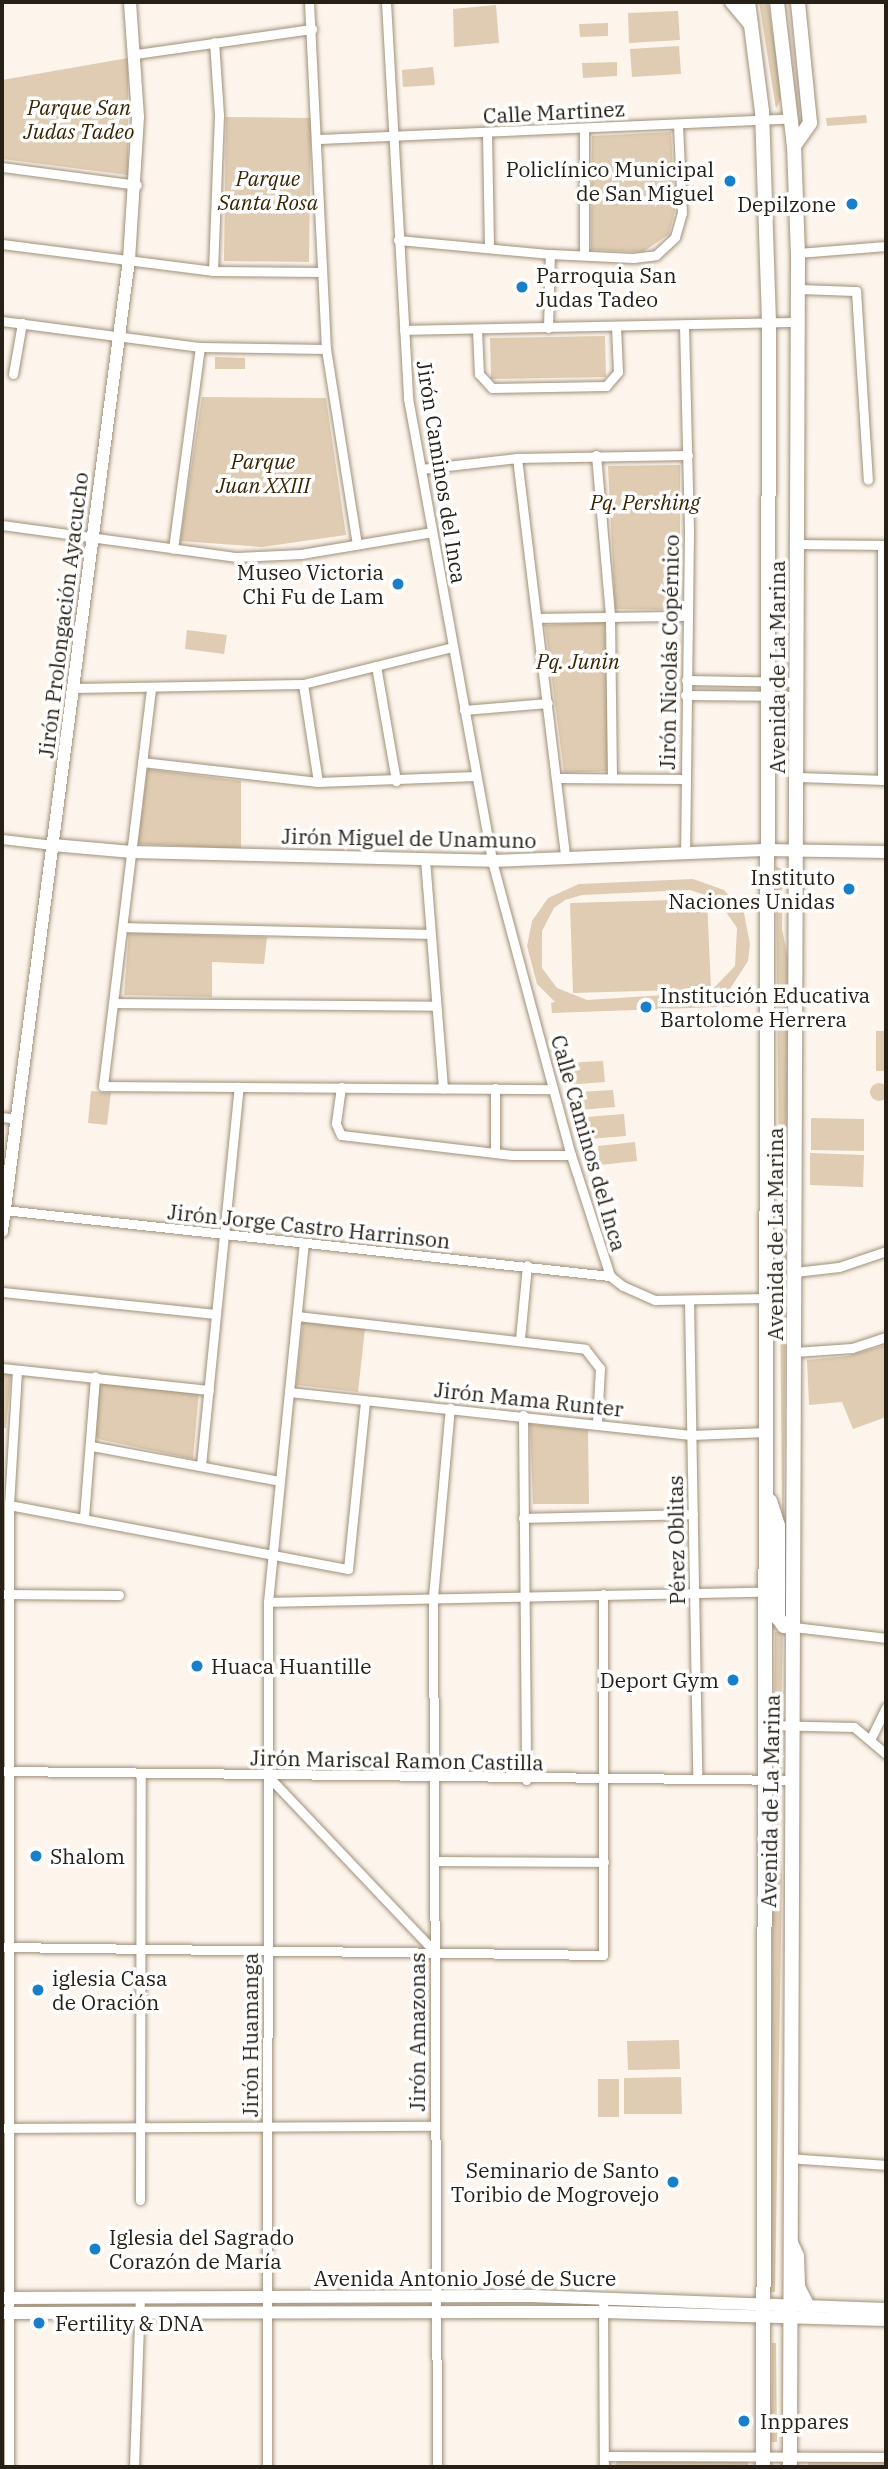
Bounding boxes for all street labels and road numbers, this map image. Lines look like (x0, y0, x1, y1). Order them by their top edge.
street label: Calle Martinez (482, 96, 626, 128)
street label: Jirón Caminos del Inca (412, 359, 472, 585)
street label: Jirón Prolongación Ayacucho (33, 471, 93, 759)
street label: Jirón Nicolás Copérnico (654, 534, 684, 770)
street label: Avenida de La Marina (764, 560, 790, 774)
street label: Jirón Miguel de Unamuno (281, 823, 537, 853)
street label: Calle Caminos del Inca (546, 1032, 632, 1254)
street label: Avenida de La Marina (762, 1127, 788, 1341)
street label: Jirón Jorge Castro Harrinson (166, 1199, 452, 1253)
street label: Jirón Mama Runter (433, 1377, 625, 1421)
street label: Pérez Oblitas (662, 1475, 690, 1605)
street label: Avenida de La Marina (756, 1694, 784, 1908)
street label: Jirón Mariscal Ramon Castilla (250, 1745, 544, 1775)
street label: Jirón Huamanga (237, 1953, 263, 2117)
street label: Jirón Amazonas (404, 1953, 430, 2111)
street label: Avenida Antonio José de Sucre (314, 2265, 616, 2291)

